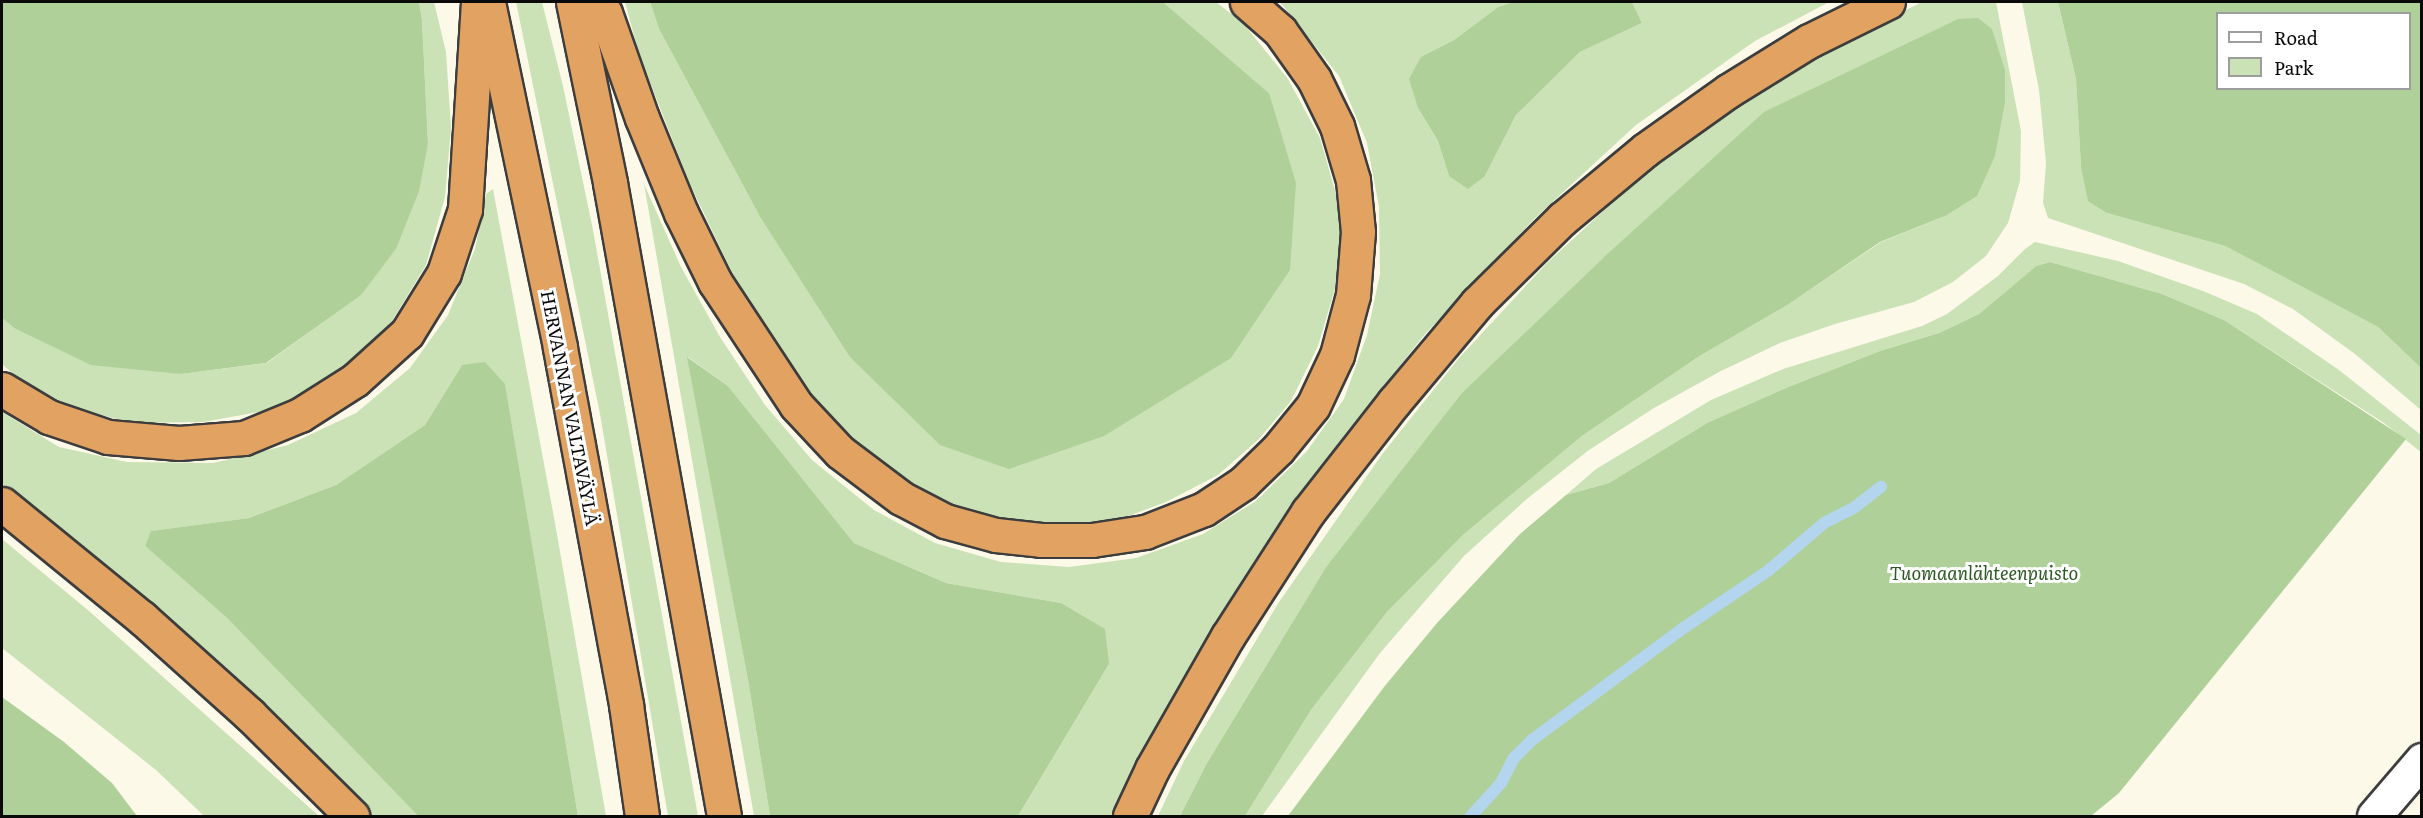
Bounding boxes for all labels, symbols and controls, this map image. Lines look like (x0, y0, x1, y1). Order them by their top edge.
legend (2216, 12, 2411, 90)
text: Road (2274, 24, 2318, 51)
text: Park (2274, 54, 2313, 81)
street label: HERVANNAN VALTAVÄYLÄ (537, 288, 603, 528)
park label: Tuomaanlähteenpuisto (1890, 562, 2078, 584)

